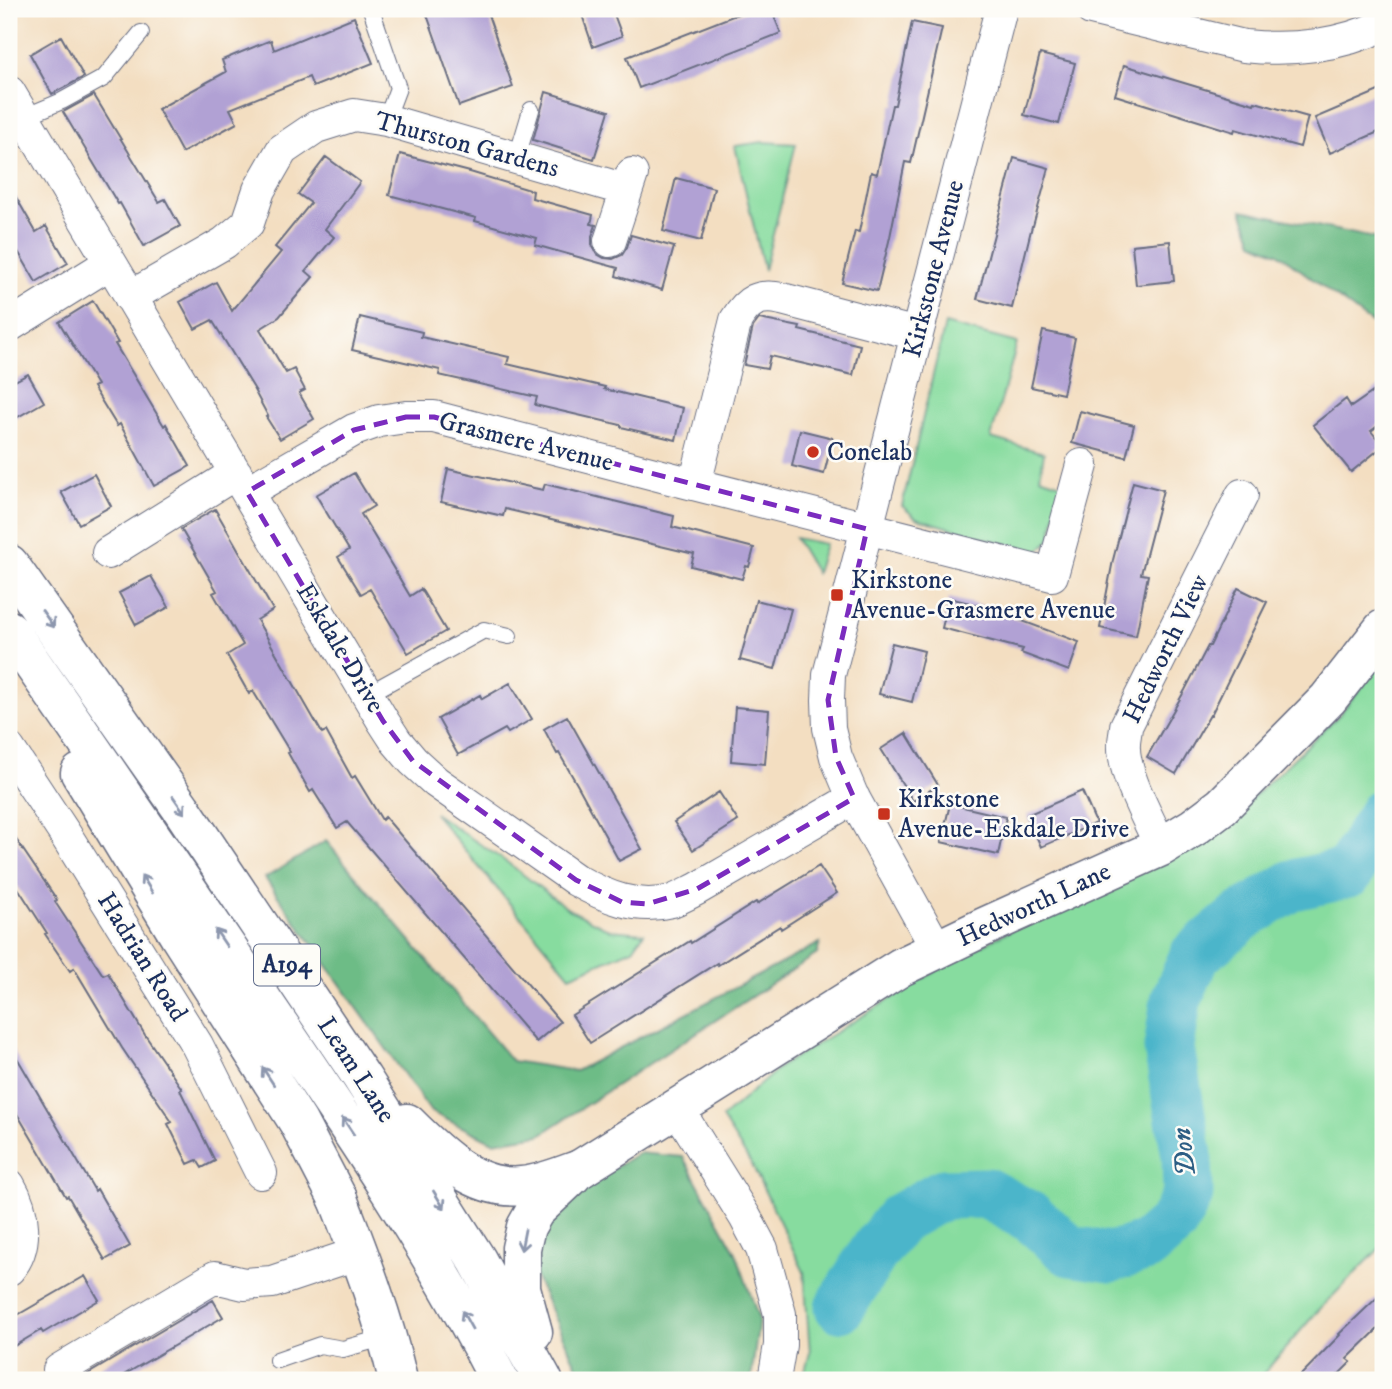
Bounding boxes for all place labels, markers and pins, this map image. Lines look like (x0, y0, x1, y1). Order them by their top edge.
place label: Conelab (827, 436, 912, 469)
marker: Conelab (805, 444, 821, 460)
place label: Kirkstone Avenue-Grasmere Avenue (851, 564, 1115, 627)
marker: Kirkstone Avenue-Grasmere Avenue (829, 587, 845, 603)
place label: Kirkstone Avenue-Eskdale Drive (898, 783, 1129, 846)
marker: Kirkstone Avenue-Eskdale Drive (876, 806, 892, 822)

